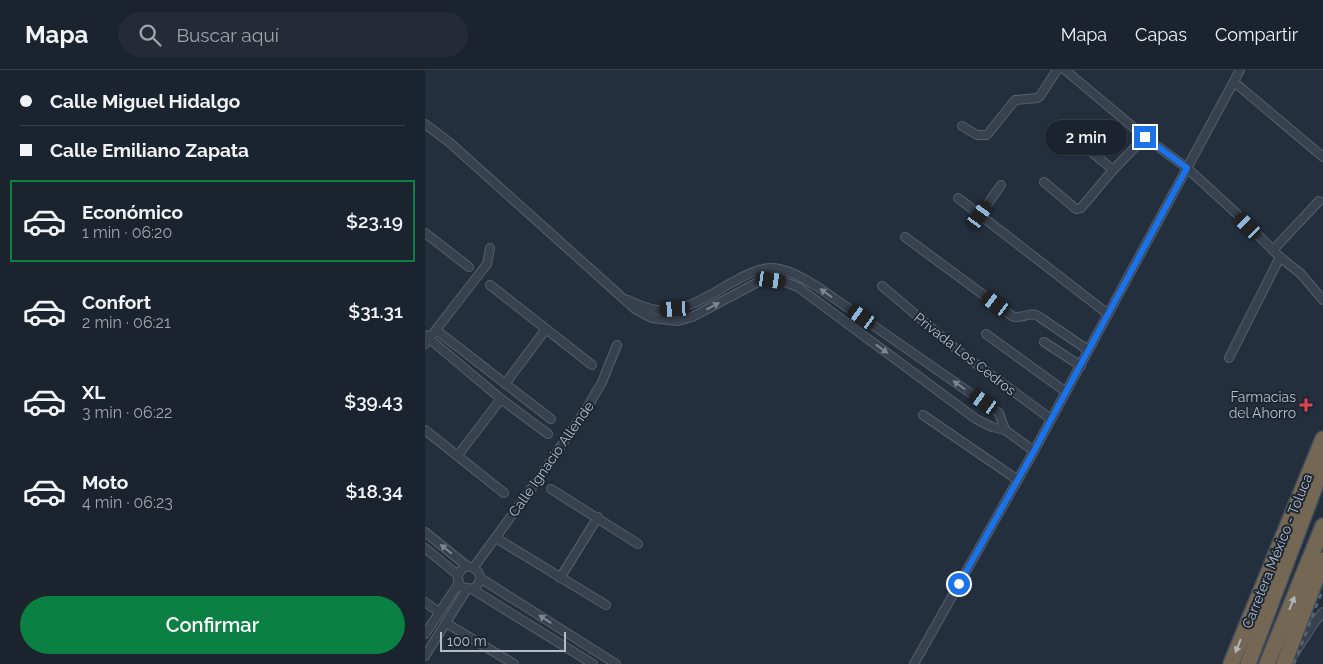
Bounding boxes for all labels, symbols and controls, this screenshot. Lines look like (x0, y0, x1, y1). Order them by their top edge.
search box (118, 12, 468, 57)
text: Mapa (25, 20, 88, 49)
icon: search (136, 21, 164, 49)
text: Buscar aquí (176, 24, 279, 46)
text: Mapa (1061, 24, 1107, 45)
text: Capas (1135, 24, 1187, 45)
text: Compartir (1215, 24, 1298, 45)
text: Calle Miguel Hidalgo (50, 90, 240, 112)
callout: 2 min (1045, 120, 1127, 154)
route end (1134, 126, 1156, 148)
text: 2 min (1066, 128, 1107, 147)
text: Calle Emiliano Zapata (50, 139, 249, 161)
car (965, 198, 994, 232)
icon: car (22, 199, 67, 244)
text: Económico (82, 201, 183, 223)
text: $23.19 (346, 210, 403, 232)
car (1232, 210, 1263, 242)
text: 1 min · 06:20 (82, 223, 172, 242)
car (755, 270, 786, 290)
one-way arrow (819, 288, 832, 298)
icon: car (22, 289, 67, 334)
car (979, 289, 1012, 319)
text: Confort (82, 291, 151, 313)
text: $31.31 (348, 300, 403, 322)
car (659, 301, 690, 317)
one-way arrow (705, 302, 720, 310)
car (845, 302, 878, 332)
street label: Privada Los Cedros (911, 309, 1019, 399)
text: 2 min · 06:21 (82, 313, 171, 332)
one-way arrow (875, 344, 889, 354)
icon: car (22, 379, 67, 424)
one-way arrow (952, 380, 966, 390)
text: XL (82, 381, 105, 403)
car (967, 387, 1000, 417)
place label: Farmacias del Ahorro (1229, 389, 1296, 421)
text: $39.43 (344, 390, 403, 412)
street label: Calle Ignacio Allende (505, 398, 597, 520)
marker: Farmacias del Ahorro (1300, 399, 1312, 411)
text: 3 min · 06:22 (82, 403, 172, 422)
icon: car (22, 469, 67, 514)
text: Moto (82, 471, 128, 493)
street label: Carretera México - Toluca (1239, 471, 1315, 631)
text: $18.34 (346, 480, 403, 502)
text: 4 min · 06:23 (82, 493, 173, 512)
one-way arrow (440, 543, 453, 554)
route start (948, 573, 970, 595)
one-way arrow (1289, 595, 1296, 610)
button: Confirmar (20, 596, 405, 654)
one-way arrow (539, 614, 552, 624)
scale bar (440, 629, 566, 652)
text: 100 m (447, 633, 487, 649)
one-way arrow (1234, 638, 1241, 653)

